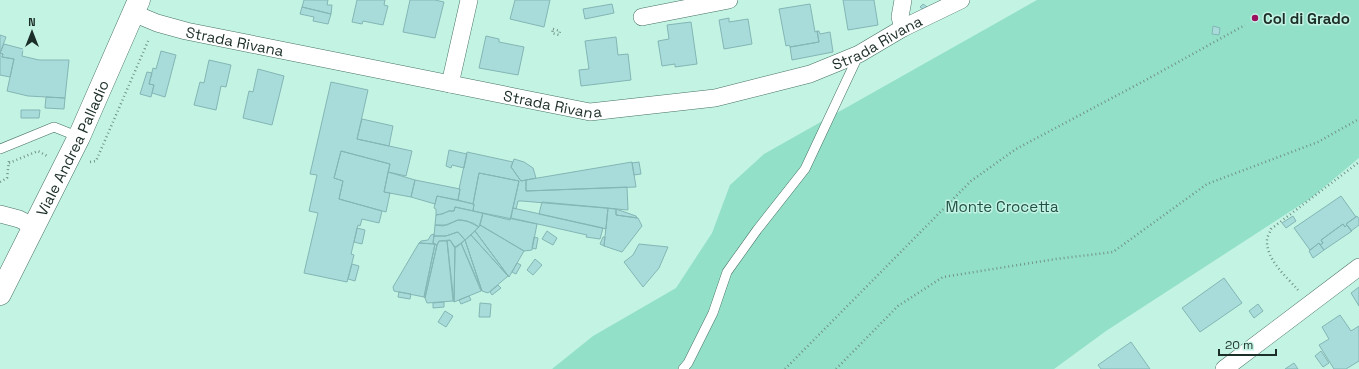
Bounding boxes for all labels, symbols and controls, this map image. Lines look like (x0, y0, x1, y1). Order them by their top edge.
place label: Col di Grado (1263, 9, 1350, 28)
street label: Strada Rivana (829, 11, 925, 74)
north arrow (12, 12, 52, 52)
marker: Col di Grado (1250, 13, 1260, 23)
text: N (28, 15, 36, 29)
street label: Strada Rivana (184, 22, 286, 60)
street label: Viale Andrea Palladio (31, 77, 112, 219)
street label: Strada Rivana (502, 85, 603, 122)
park label: Monte Crocetta (945, 197, 1059, 216)
scale bar (1219, 331, 1276, 357)
text: 20 m (1225, 337, 1253, 353)

